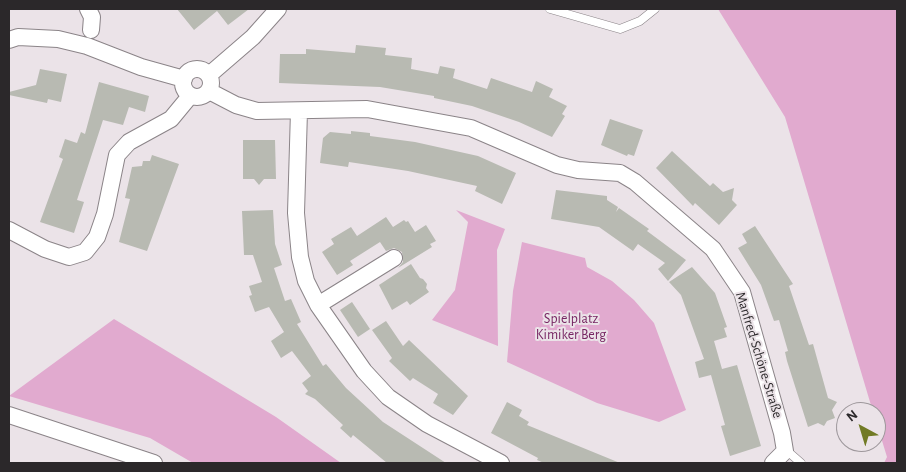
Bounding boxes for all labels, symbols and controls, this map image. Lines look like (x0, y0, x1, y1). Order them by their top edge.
street label: Manfred-Schöne-Straße (732, 290, 786, 420)
park label: Spielplatz Kimiker Berg (536, 311, 606, 344)
north arrow (836, 402, 886, 452)
text: N (844, 408, 860, 425)

